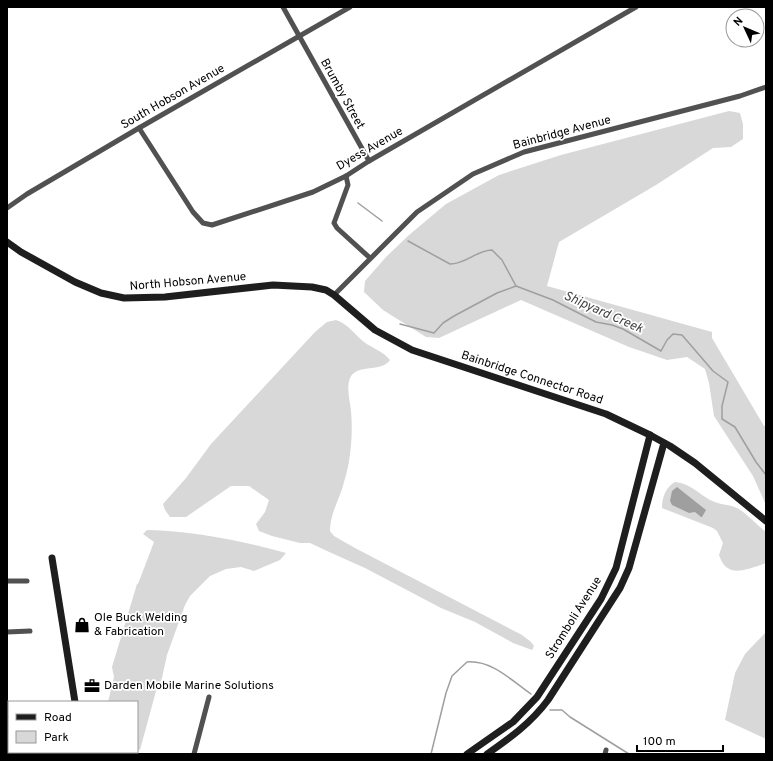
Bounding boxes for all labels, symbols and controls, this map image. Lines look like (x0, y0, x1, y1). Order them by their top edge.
north arrow (725, 8, 765, 48)
text: N (731, 14, 746, 29)
street label: Brumby Street (316, 56, 368, 132)
street label: South Hobson Avenue (118, 61, 228, 133)
street label: Bainbridge Avenue (511, 112, 613, 154)
street label: Dyess Avenue (334, 123, 406, 175)
street label: North Hobson Avenue (129, 269, 247, 295)
water label: Shipyard Creek (561, 288, 645, 338)
street label: Bainbridge Connector Road (459, 347, 605, 409)
street label: Stromboli Avenue (542, 574, 606, 662)
place label: Ole Buck Welding & Fabrication (94, 610, 188, 640)
shop icon: Ole Buck Welding & Fabrication (73, 616, 91, 634)
office icon: Darden Mobile Marine Solutions (83, 677, 101, 695)
place label: Darden Mobile Marine Solutions (104, 678, 274, 694)
legend (8, 701, 138, 753)
text: Road (44, 710, 72, 726)
scale bar (637, 727, 723, 753)
text: Park (44, 730, 69, 746)
text: 100 m (643, 734, 676, 750)

